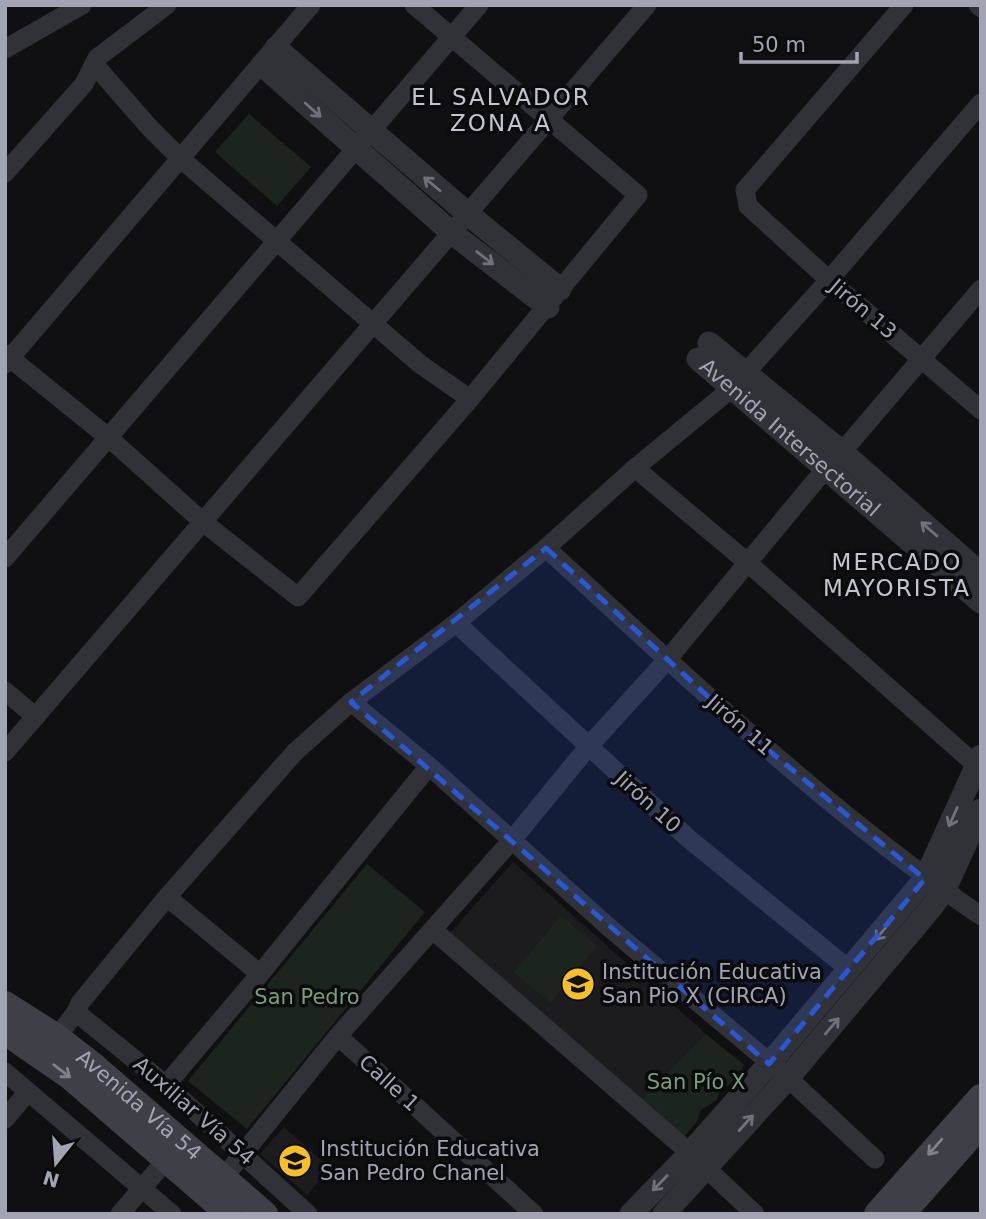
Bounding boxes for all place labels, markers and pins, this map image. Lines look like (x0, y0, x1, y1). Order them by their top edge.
place label: Institución Educativa San Pio X (CIRCA) (602, 960, 822, 1008)
school or university icon: Institución Educativa San Pio X (CIRCA) (559, 965, 597, 1003)
place label: Institución Educativa San Pedro Chanel (320, 1137, 540, 1185)
school or university icon: Institución Educativa San Pedro Chanel (276, 1142, 314, 1180)

